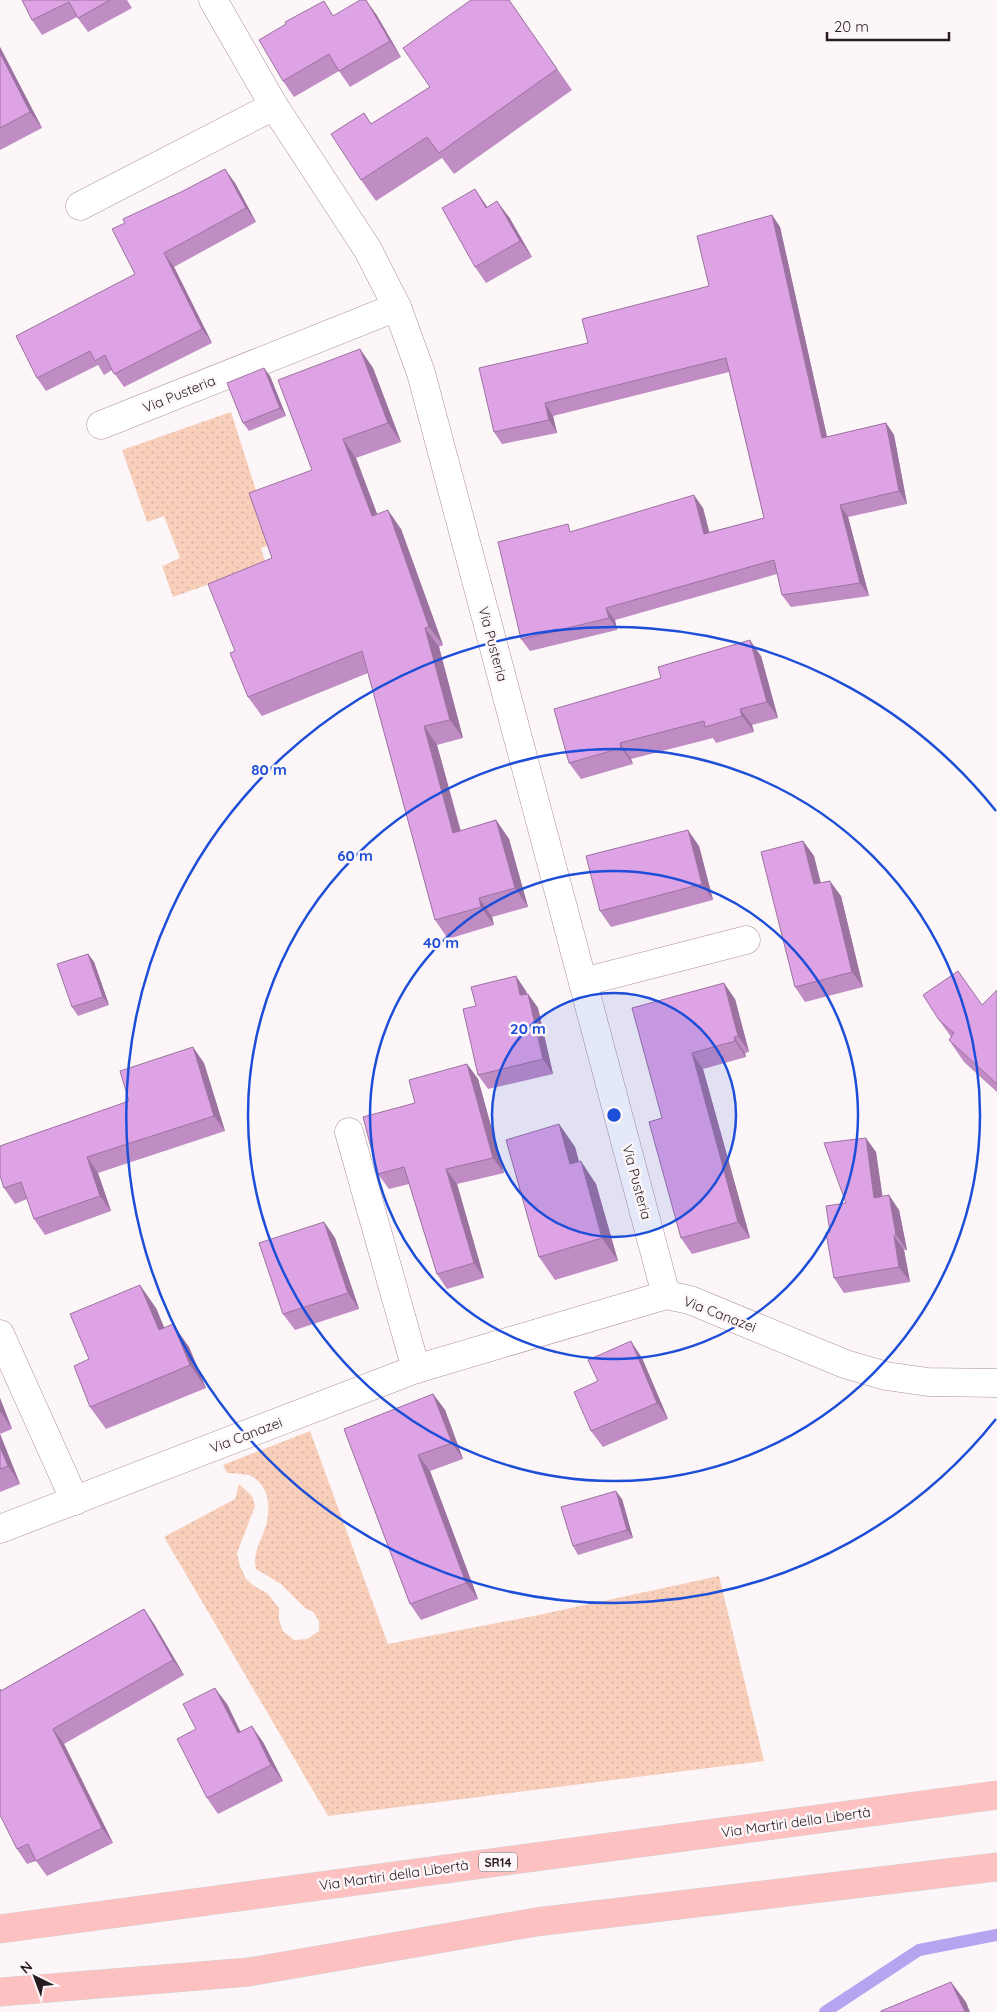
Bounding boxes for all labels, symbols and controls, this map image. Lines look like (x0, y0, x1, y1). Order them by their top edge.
scale bar (827, 10, 950, 42)
text: 20 m (834, 17, 869, 36)
street label: Via Pusteria (140, 371, 218, 417)
street label: Via Pusteria (474, 605, 512, 683)
text: 80 m (251, 760, 287, 779)
text: 60 m (337, 846, 373, 865)
text: 40 m (423, 933, 459, 952)
text: 20 m (510, 1019, 546, 1038)
centre of rings (605, 1106, 623, 1124)
street label: Via Pusteria (618, 1143, 656, 1221)
street label: Via Canazei (681, 1292, 759, 1336)
street label: Via Canazei (207, 1413, 285, 1457)
street label: Via Martiri della Libertà (720, 1803, 872, 1841)
road number: SR14 (479, 1852, 517, 1871)
street label: Via Martiri della Libertà (318, 1856, 470, 1894)
north arrow (10, 1952, 60, 2002)
text: N (16, 1957, 36, 1977)

